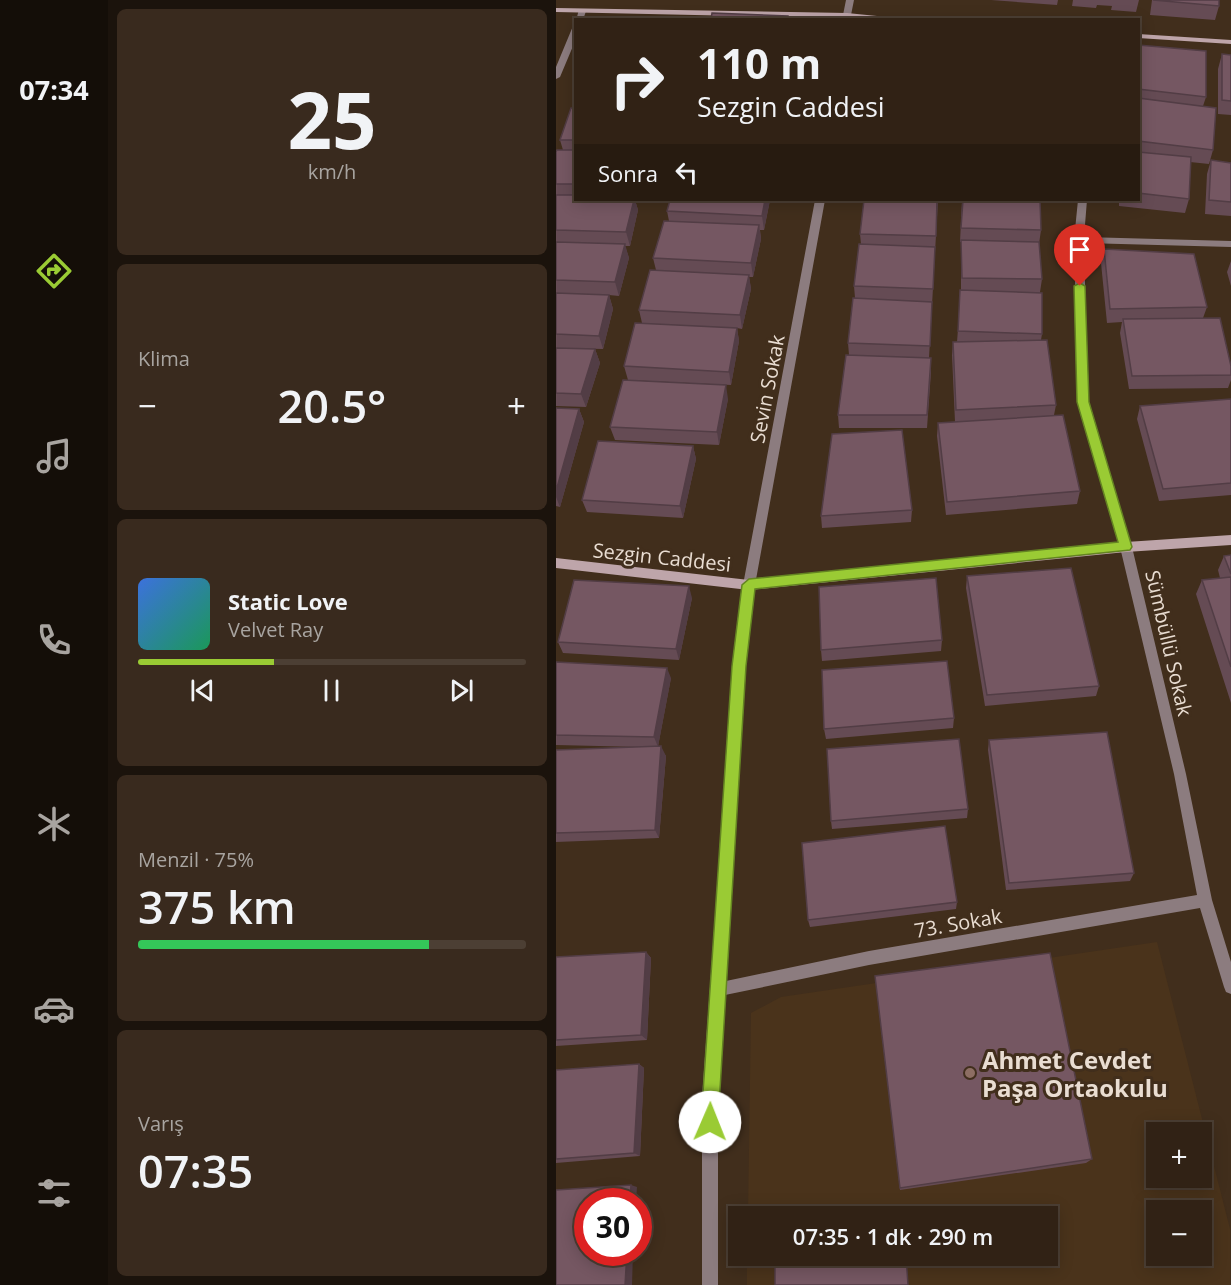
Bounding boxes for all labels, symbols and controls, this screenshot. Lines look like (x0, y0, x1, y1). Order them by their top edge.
text: 110 m (697, 34, 821, 91)
icon: right (598, 42, 676, 120)
text: 25 (287, 66, 377, 172)
text: 07:34 (19, 71, 89, 108)
text: Sezgin Caddesi (697, 88, 885, 125)
icon: left (670, 156, 703, 189)
text: km/h (308, 158, 356, 185)
text: Sonra (598, 158, 658, 188)
pin (1054, 224, 1105, 286)
icon: arrive (1063, 233, 1096, 266)
icon: directions (33, 250, 75, 292)
street label: Sevin Sokak (743, 332, 791, 445)
text: Klima (138, 345, 190, 372)
text: 20.5° (278, 375, 386, 436)
text: − (138, 383, 157, 428)
text: + (507, 383, 526, 428)
icon: music (33, 435, 75, 477)
street label: Sezgin Caddesi (592, 536, 732, 578)
street label: Sümbüllü Sokak (1139, 567, 1199, 719)
text: Static Love (228, 586, 348, 616)
text: Velvet Ray (228, 616, 323, 643)
icon: phone (33, 619, 75, 661)
icon: previous (186, 674, 219, 707)
icon: pause (315, 674, 348, 707)
icon: next (445, 674, 478, 707)
icon: climate (33, 803, 75, 845)
text: Menzil · 75% (138, 846, 254, 873)
text: 375 km (138, 876, 296, 937)
street label: 73. Sokak (912, 902, 1004, 944)
icon: car (33, 988, 75, 1030)
place label: Ahmet Cevdet Paşa Ortaokulu (982, 1043, 1168, 1104)
marker: Ahmet Cevdet Paşa Ortaokulu (963, 1066, 977, 1080)
position arrow (678, 1090, 742, 1154)
text: Varış (138, 1110, 184, 1137)
map controls (1146, 1122, 1212, 1266)
button: + (1146, 1122, 1212, 1188)
text: 07:35 (138, 1140, 253, 1201)
icon: filters (33, 1172, 75, 1214)
speed limit sign: 30 (574, 1188, 652, 1266)
button: − (1146, 1200, 1212, 1266)
text: 07:35 · 1 dk · 290 m (793, 1221, 993, 1251)

